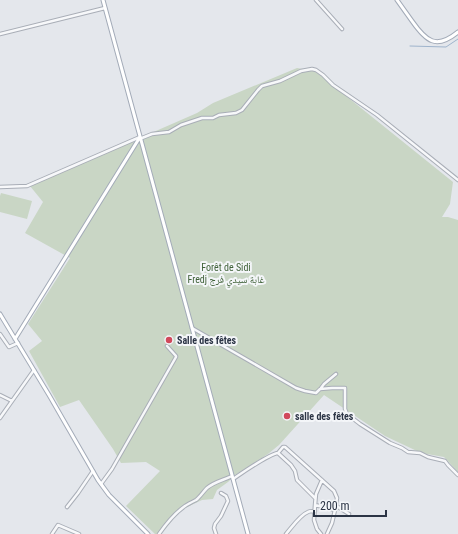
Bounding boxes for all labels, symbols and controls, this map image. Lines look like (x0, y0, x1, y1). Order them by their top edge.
park label: Forêt de Sidi Fredj غابة سيدي فرج (188, 262, 264, 288)
marker: Salle des fêtes (164, 335, 174, 345)
place label: Salle des fêtes (177, 335, 237, 346)
marker: salle des fêtes (282, 411, 292, 421)
place label: salle des fêtes (295, 411, 354, 422)
scale bar (314, 492, 386, 518)
text: 200 m (320, 499, 350, 513)

